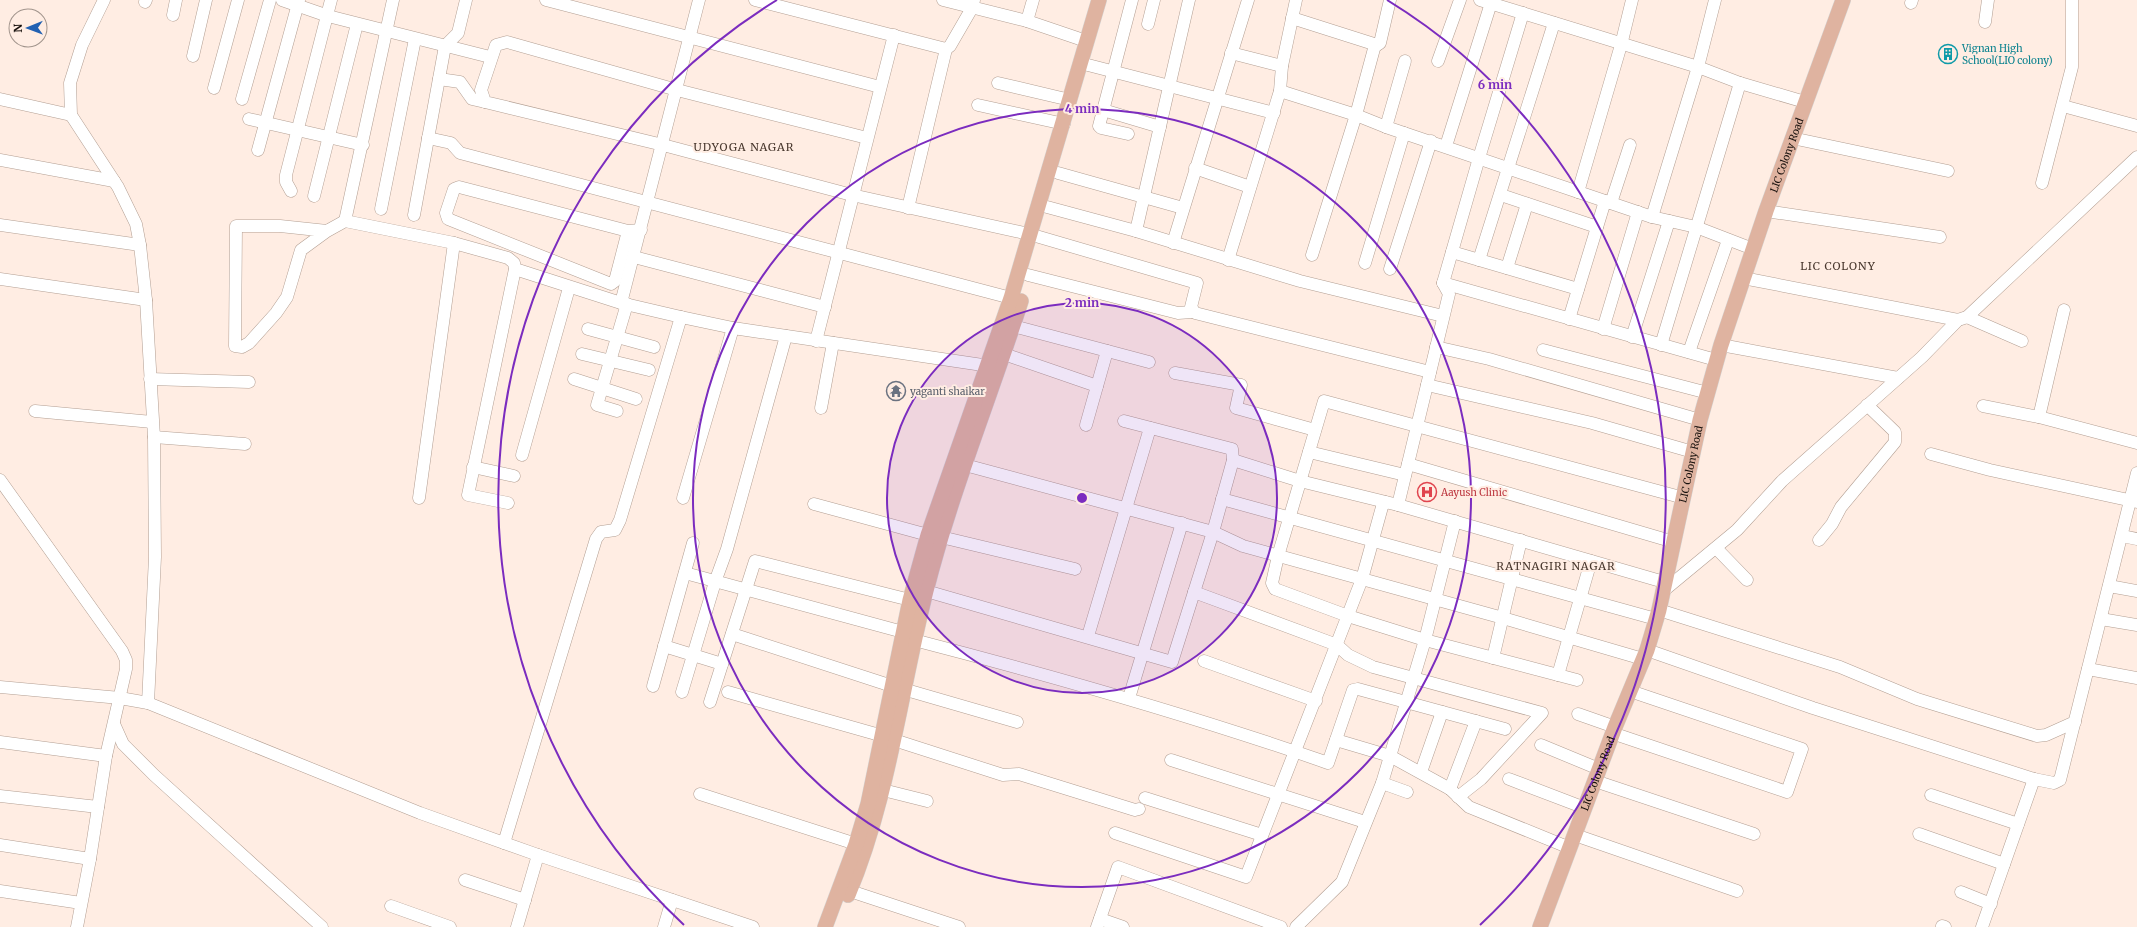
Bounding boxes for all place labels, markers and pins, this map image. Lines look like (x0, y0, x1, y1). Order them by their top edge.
place label: Vignan High School(LIO colony) (1961, 42, 2052, 67)
building icon: Vignan High School(LIO colony) (1937, 43, 1959, 65)
temple icon: yaganti shaikar (885, 380, 907, 402)
place label: yaganti shaikar (910, 385, 985, 398)
hospital icon: Aayush Clinic (1416, 481, 1438, 503)
place label: Aayush Clinic (1440, 486, 1507, 499)
centre of rings (1075, 491, 1089, 505)

